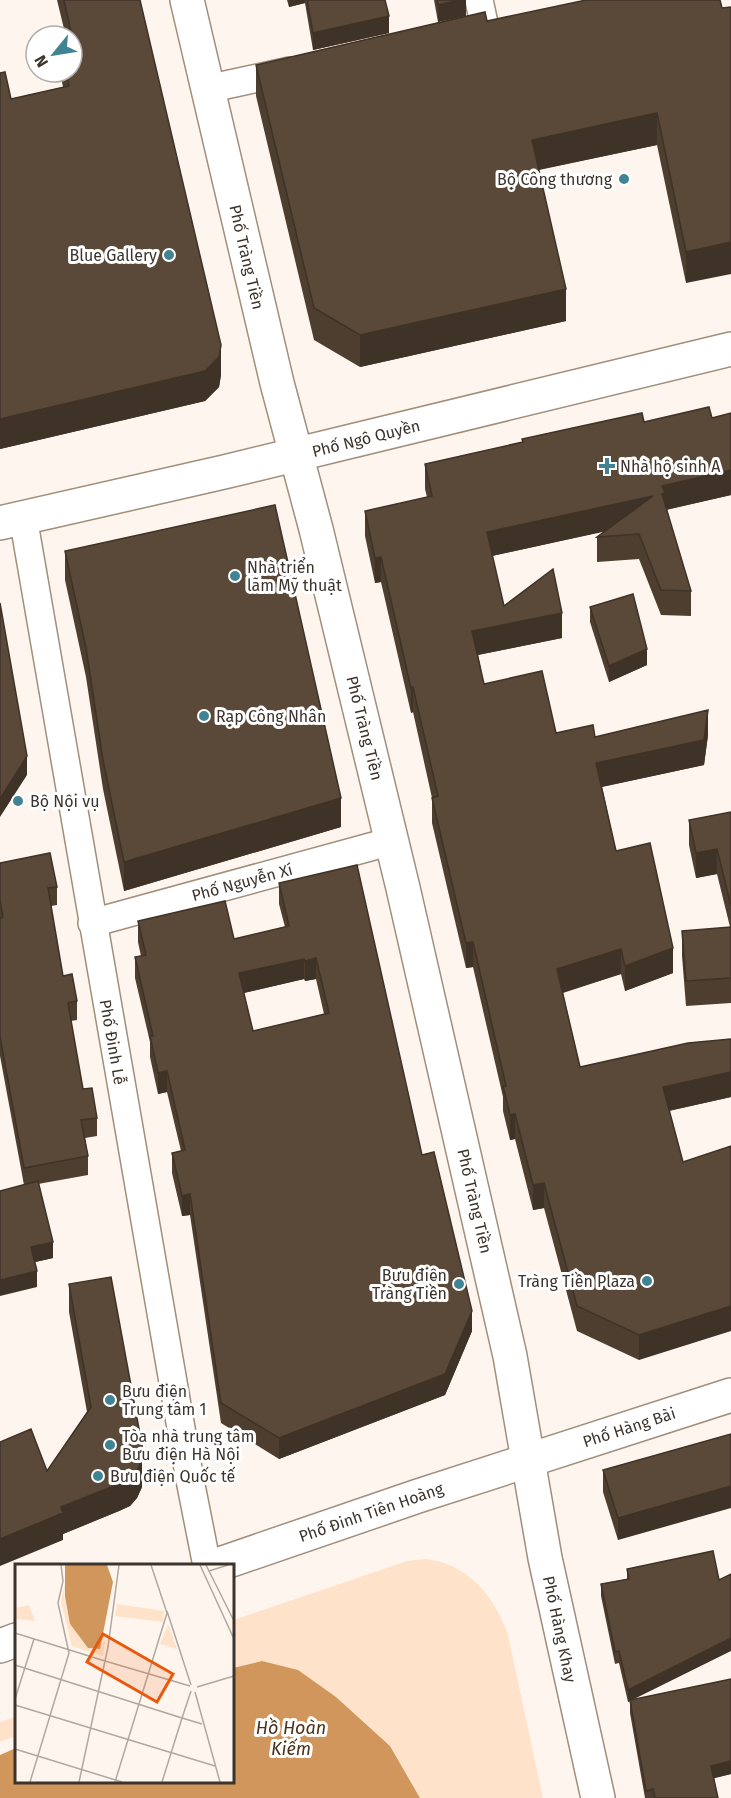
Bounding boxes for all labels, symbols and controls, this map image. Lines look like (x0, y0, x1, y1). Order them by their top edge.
north arrow (24, 24, 84, 84)
text: N (31, 52, 52, 71)
place label: Bộ Công thương (497, 170, 613, 189)
marker: Bộ Công thương (617, 172, 631, 186)
street label: Phố Tràng Tiền (225, 203, 269, 311)
place label: Blue Gallery (70, 246, 157, 265)
marker: Blue Gallery (162, 248, 176, 262)
street label: Phố Ngô Quyền (310, 415, 422, 461)
marker: Nhà hộ sinh A (598, 457, 616, 475)
place label: Nhà hộ sinh A (620, 457, 721, 476)
place label: Nhà triển lãm Mỹ thuật (247, 557, 342, 595)
marker: Nhà triển lãm Mỹ thuật (228, 569, 242, 583)
street label: Phố Tràng Tiền (342, 674, 388, 782)
place label: Rạp Công Nhân (216, 707, 326, 726)
marker: Rạp Công Nhân (197, 709, 211, 723)
place label: Bộ Nội vụ (30, 792, 100, 811)
marker: Bộ Nội vụ (11, 794, 25, 808)
street label: Phố Nguyễn Xí (189, 859, 295, 905)
street label: Phố Đinh Lễ (96, 998, 130, 1086)
street label: Phố Tràng Tiền (453, 1147, 497, 1255)
place label: Bưu điện Tràng Tiền (372, 1266, 447, 1303)
place label: Tràng Tiền Plaza (518, 1271, 635, 1291)
marker: Tràng Tiền Plaza (640, 1274, 654, 1288)
marker: Bưu điện Tràng Tiền (452, 1277, 466, 1291)
place label: Bưu điện Trung tâm 1 (122, 1382, 206, 1419)
marker: Bưu điện Trung tâm 1 (103, 1393, 117, 1407)
street label: Phố Hàng Bài (580, 1403, 678, 1451)
place label: Tòa nhà trung tâm Bưu điện Hà Nội (122, 1427, 255, 1464)
marker: Tòa nhà trung tâm Bưu điện Hà Nội (103, 1438, 117, 1452)
place label: Bưu điện Quốc tế (110, 1466, 236, 1486)
marker: Bưu điện Quốc tế (91, 1469, 105, 1483)
street label: Phố Đinh Tiên Hoàng (296, 1478, 447, 1546)
inset map (15, 1564, 234, 1783)
street label: Phố Hàng Khay (539, 1574, 581, 1684)
water label: Hồ Hoàn Kiếm (256, 1717, 326, 1760)

